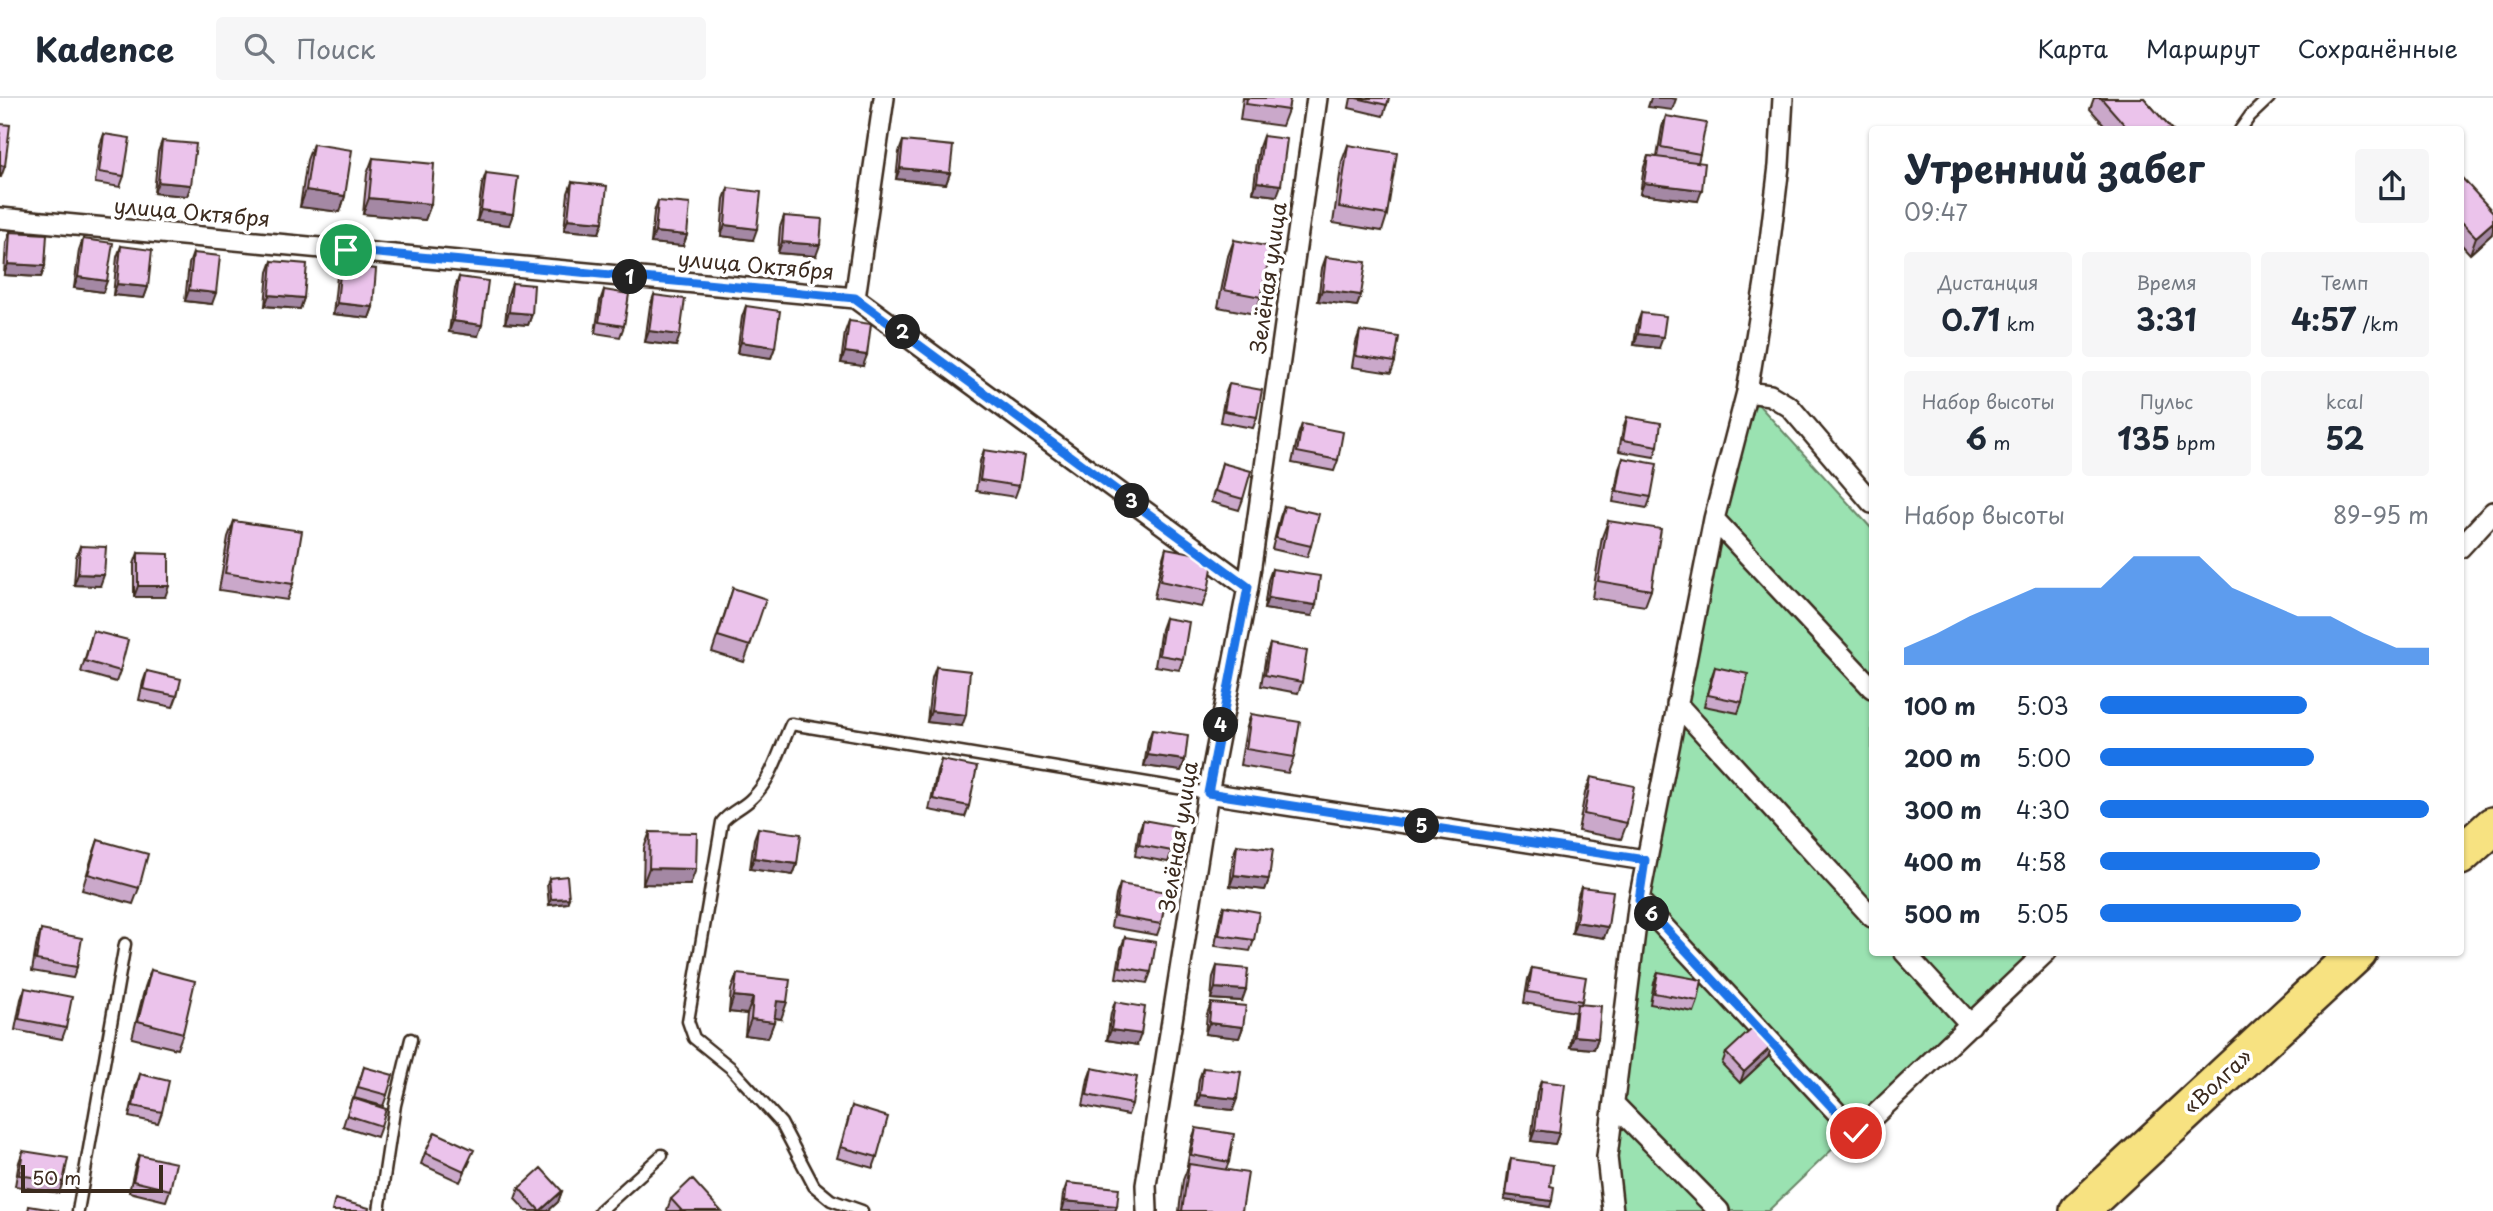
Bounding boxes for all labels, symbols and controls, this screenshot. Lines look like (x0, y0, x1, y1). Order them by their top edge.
search box (216, 17, 706, 80)
text: Kadence (35, 23, 174, 73)
icon: search (240, 29, 278, 67)
text: Поиск (296, 29, 375, 68)
text: Карта (2037, 30, 2108, 66)
text: Маршрут (2146, 30, 2260, 66)
text: Сохранённые (2298, 30, 2458, 66)
text: Утренний забег (1904, 139, 2204, 196)
button: share (2355, 149, 2429, 223)
street label: улица Октября (113, 188, 272, 234)
text: 09:47 (1904, 194, 1968, 229)
street label: Зелёная улица (1241, 199, 1294, 355)
pin (316, 220, 376, 280)
icon: arrive (327, 231, 365, 269)
street label: улица Октября (677, 241, 836, 287)
pin: 1 (612, 260, 648, 294)
text: 1 (625, 262, 634, 290)
text: Дистанция (1938, 268, 2039, 296)
text: Время (2136, 268, 2197, 296)
text: Темп (2321, 268, 2369, 296)
text: 0.71 (1941, 296, 2000, 341)
text: 3:31 (2136, 296, 2197, 341)
text: 4:57 (2291, 296, 2356, 341)
text: km (2000, 309, 2035, 337)
text: /km (2356, 309, 2399, 337)
pin: 2 (886, 314, 920, 350)
text: 2 (896, 317, 909, 345)
text: Набор высоты (1922, 387, 2055, 415)
text: Пульс (2140, 387, 2193, 415)
text: kcal (2326, 387, 2364, 415)
text: 6 (1966, 415, 1987, 460)
text: 135 (2117, 415, 2170, 460)
text: 52 (2325, 415, 2364, 460)
text: m (1987, 428, 2010, 456)
text: bpm (2170, 428, 2216, 456)
pin: 3 (1114, 484, 1150, 518)
text: 3 (1125, 486, 1138, 514)
text: Набор высоты (1904, 497, 2065, 532)
text: 89–95 m (2333, 497, 2429, 532)
text: 100 m (1904, 688, 1976, 723)
text: 5:03 (2016, 688, 2069, 723)
pin: 4 (1204, 708, 1238, 742)
text: 4 (1214, 710, 1227, 738)
text: 200 m (1904, 740, 1981, 775)
text: 5:00 (2016, 740, 2071, 775)
street label: Зелёная улица (1149, 758, 1205, 914)
text: 300 m (1904, 792, 1982, 827)
text: 4:30 (2016, 792, 2070, 827)
pin: 5 (1404, 808, 1440, 844)
text: 5 (1415, 811, 1428, 839)
text: 400 m (1904, 844, 1982, 879)
text: 4:58 (2016, 844, 2067, 879)
pin: 6 (1634, 896, 1670, 932)
text: 500 m (1904, 896, 1981, 931)
text: 5:05 (2016, 896, 2069, 931)
text: 6 (1645, 899, 1658, 927)
street label: «Волга» (2175, 1040, 2258, 1121)
pin (1826, 1103, 1886, 1163)
icon: check (1837, 1114, 1875, 1152)
scale bar (21, 1162, 163, 1194)
text: 50 m (32, 1163, 81, 1191)

